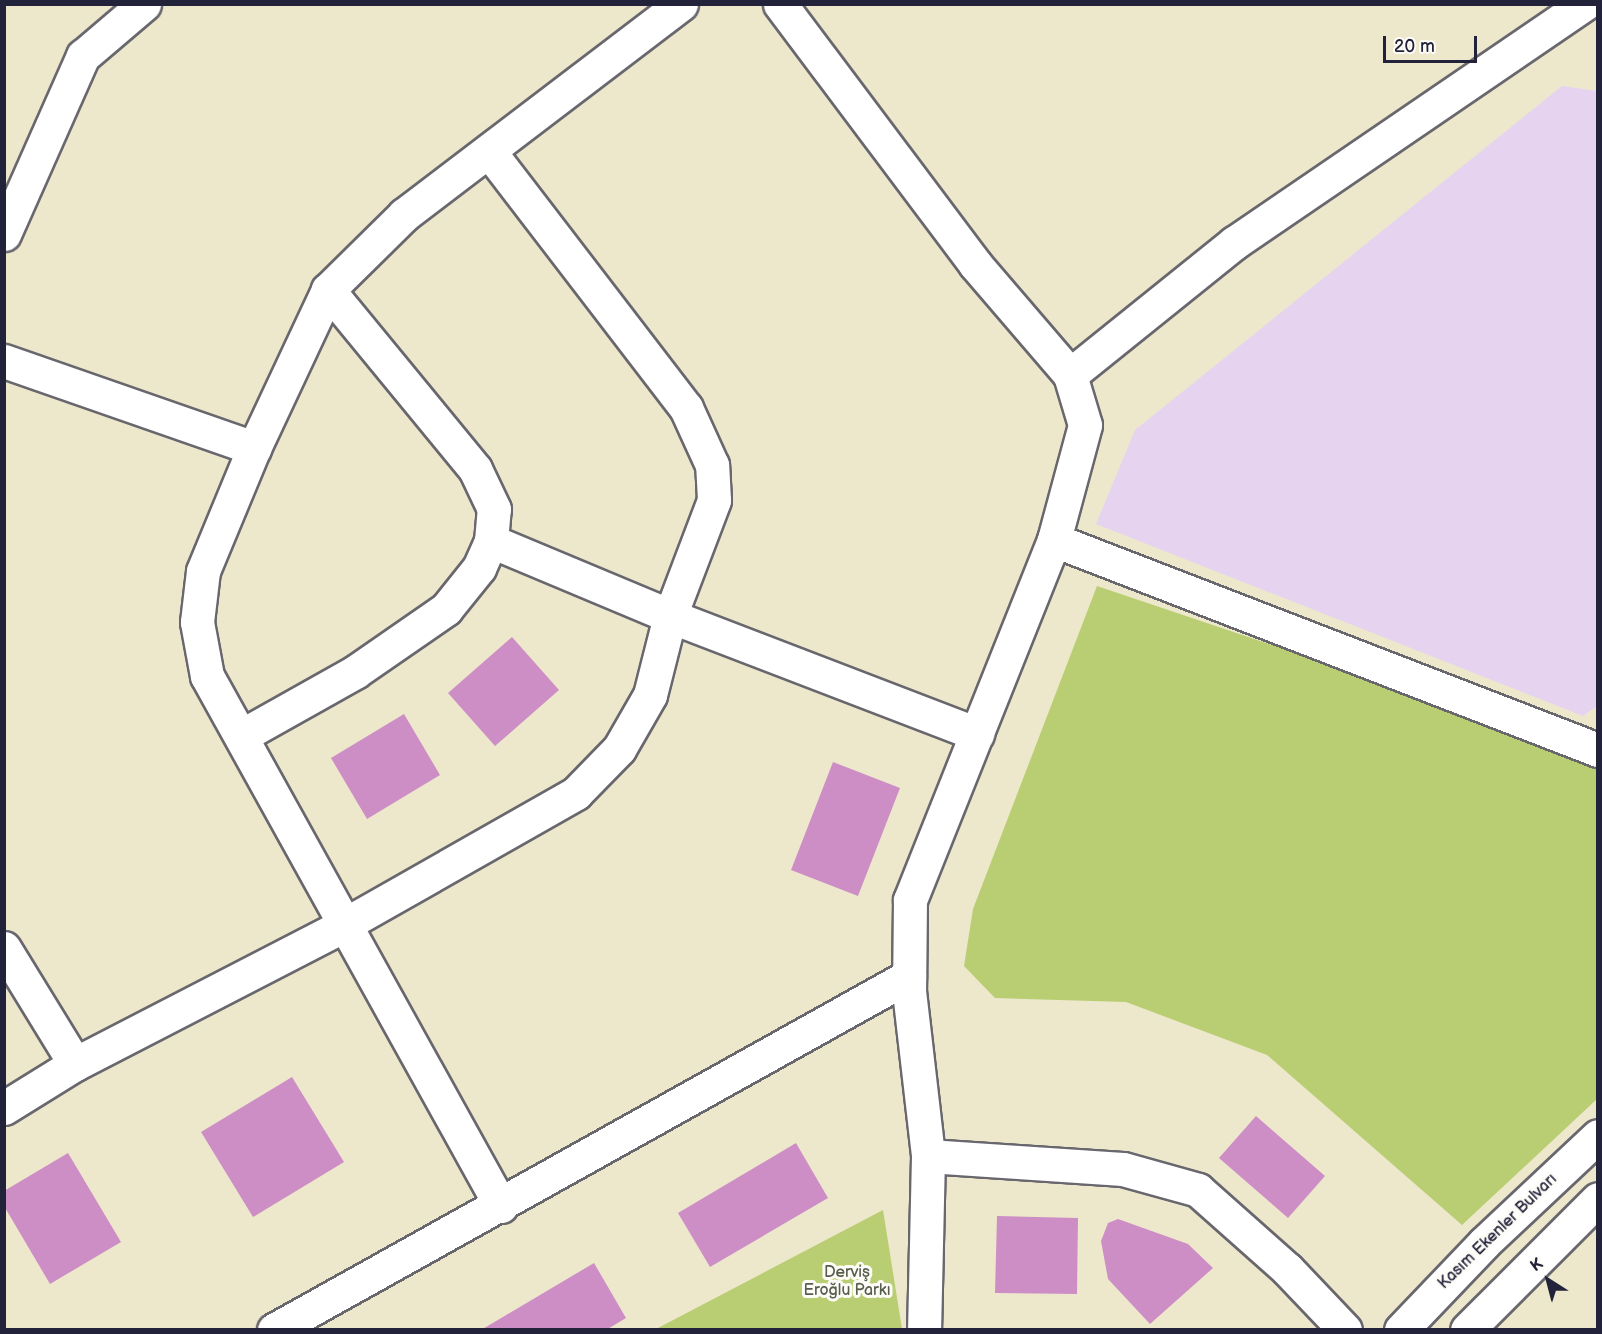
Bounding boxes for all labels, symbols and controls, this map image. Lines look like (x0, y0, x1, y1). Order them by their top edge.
scale bar (1386, 24, 1480, 62)
text: 20 m (1394, 36, 1435, 57)
street label: Kasım Ekenler Bulvarı (1435, 1170, 1561, 1294)
north arrow (1518, 1250, 1578, 1310)
park label: Derviş Eroğlu Parkı (803, 1263, 891, 1301)

